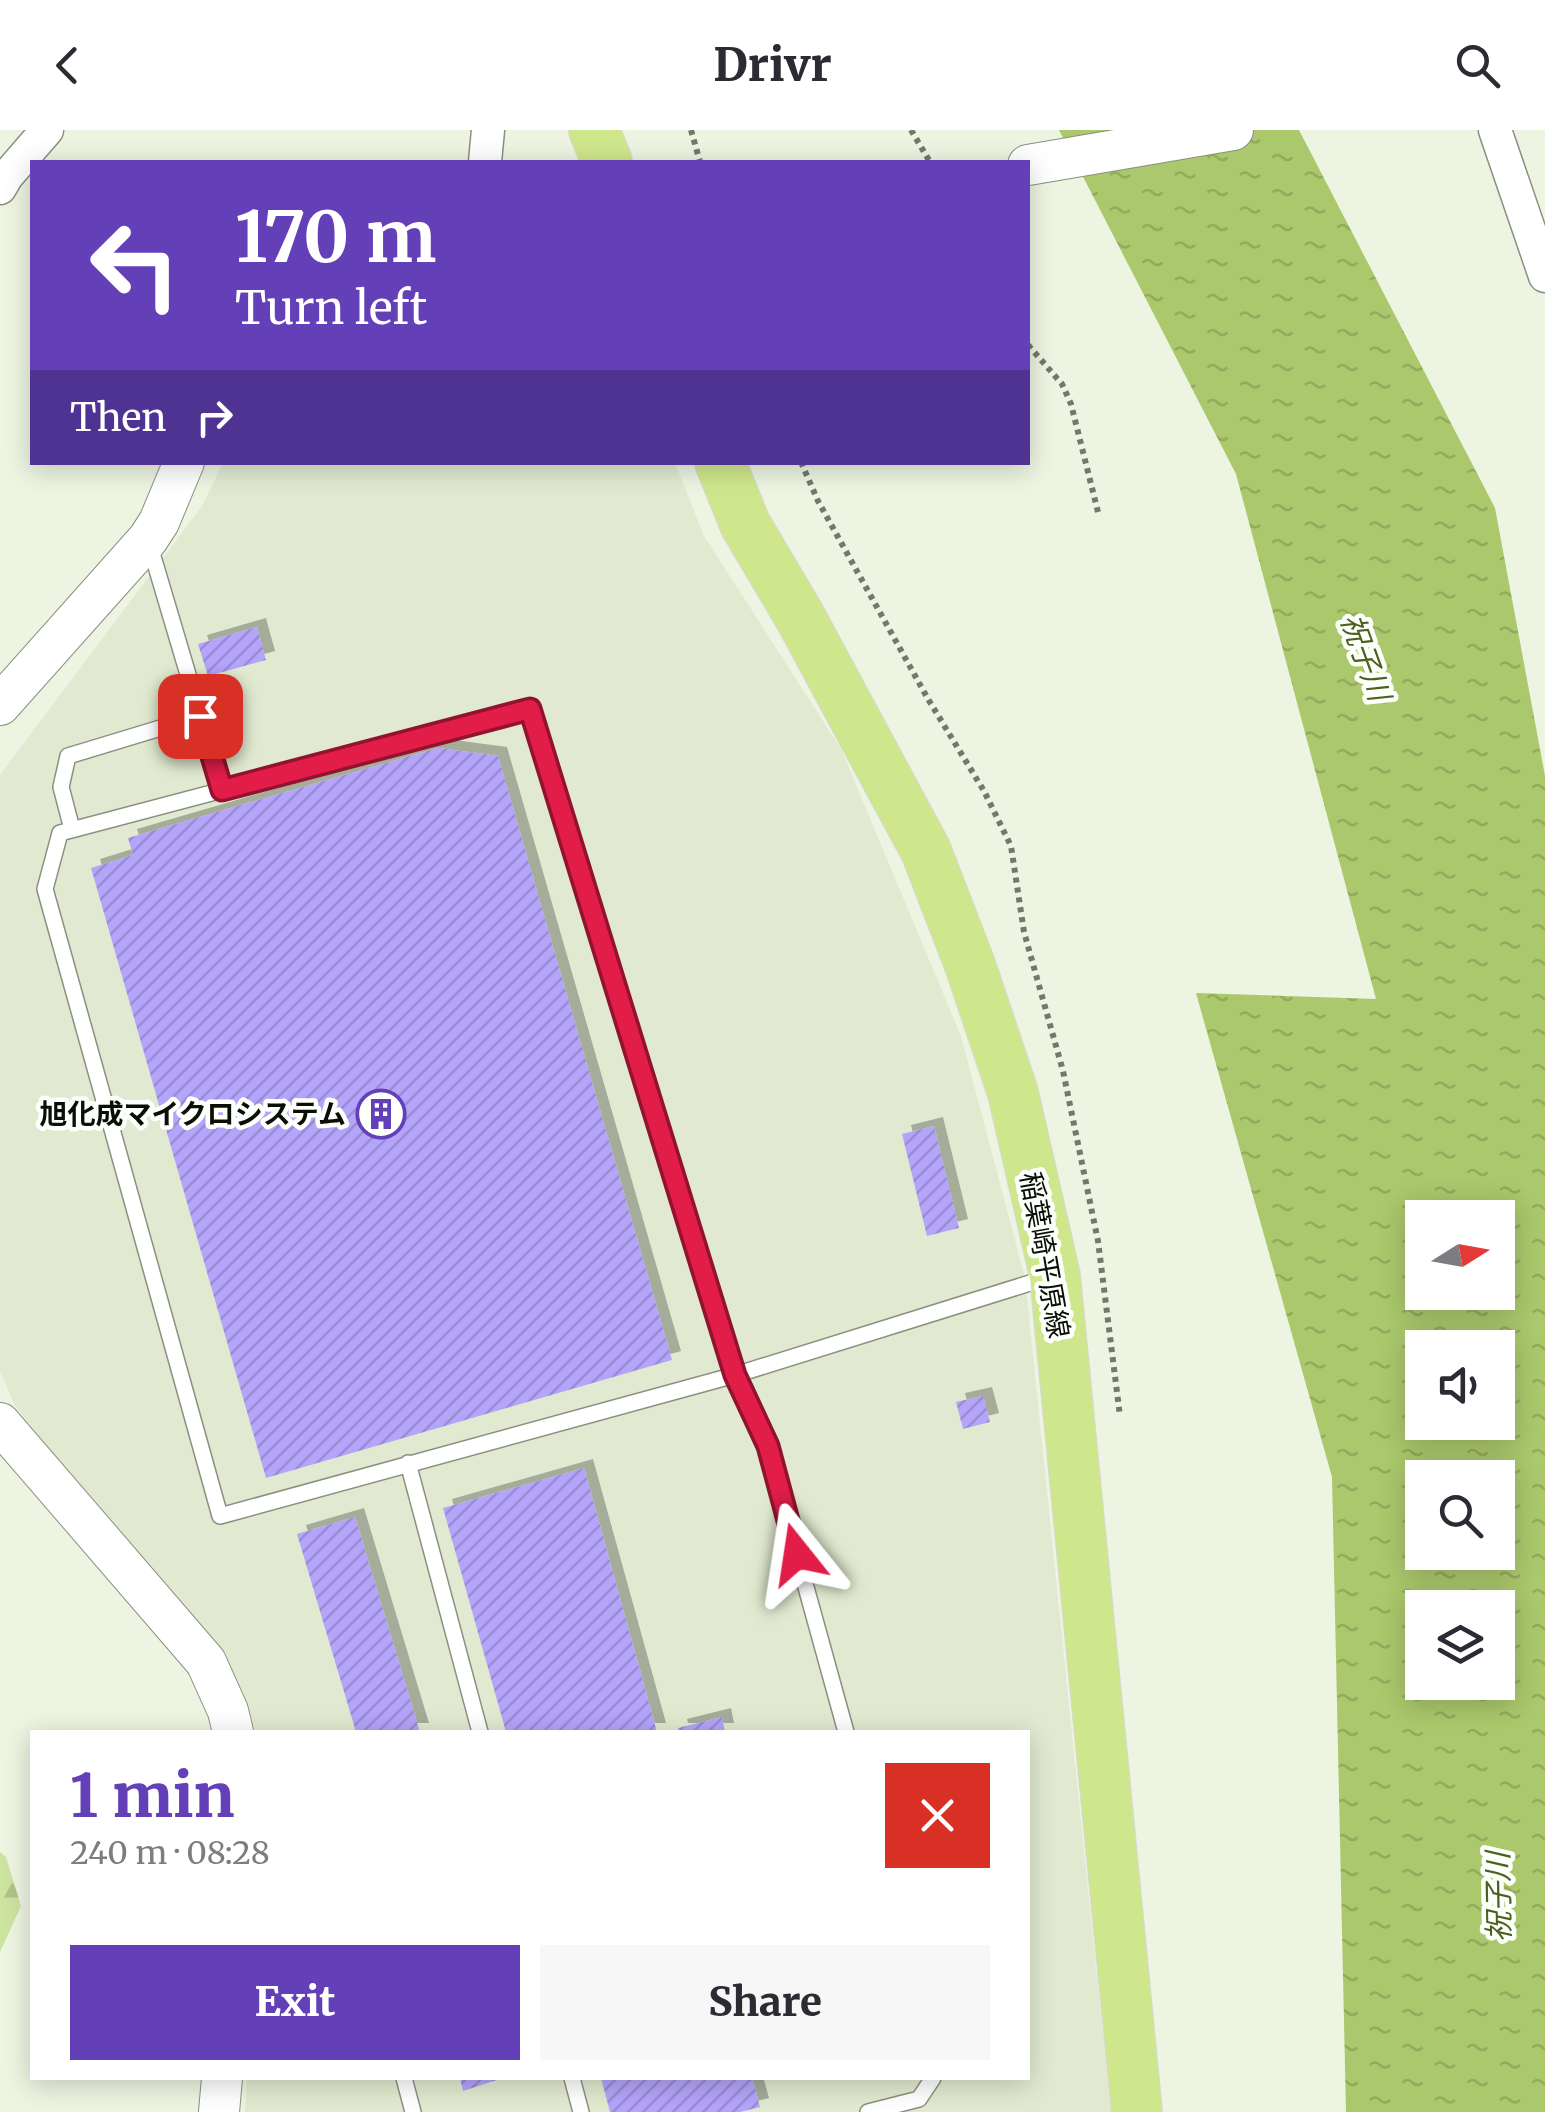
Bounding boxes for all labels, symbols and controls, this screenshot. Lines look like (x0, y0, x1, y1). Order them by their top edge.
text: Drivr (713, 37, 832, 93)
icon: back (40, 38, 95, 93)
icon: search (1450, 38, 1505, 93)
text: 170 m (235, 193, 436, 281)
icon: left (70, 200, 200, 330)
text: Turn left (235, 280, 427, 336)
icon: right (187, 390, 242, 445)
text: Then (70, 394, 167, 441)
water label: 祝子川 (1333, 608, 1400, 709)
pin (158, 674, 243, 759)
icon: arrive (173, 689, 228, 744)
building icon: 旭化成マイクロシステム (355, 1088, 407, 1140)
place label: 旭化成マイクロシステム (39, 1096, 346, 1132)
street label: 稲葉崎平原線 (1013, 1169, 1077, 1341)
north arrow (1405, 1200, 1515, 1310)
map controls (1405, 1200, 1515, 1700)
button: sound (1405, 1330, 1515, 1440)
button: search (1405, 1460, 1515, 1570)
position arrow (745, 1502, 849, 1606)
button: layers (1405, 1590, 1515, 1700)
text: 1 min (70, 1758, 234, 1833)
button: close (885, 1763, 990, 1868)
text: 240 m · 08:28 (70, 1833, 270, 1873)
water label: 祝子川 (1478, 1849, 1518, 1942)
button: Exit (70, 1945, 520, 2060)
button: Share (540, 1945, 990, 2060)

